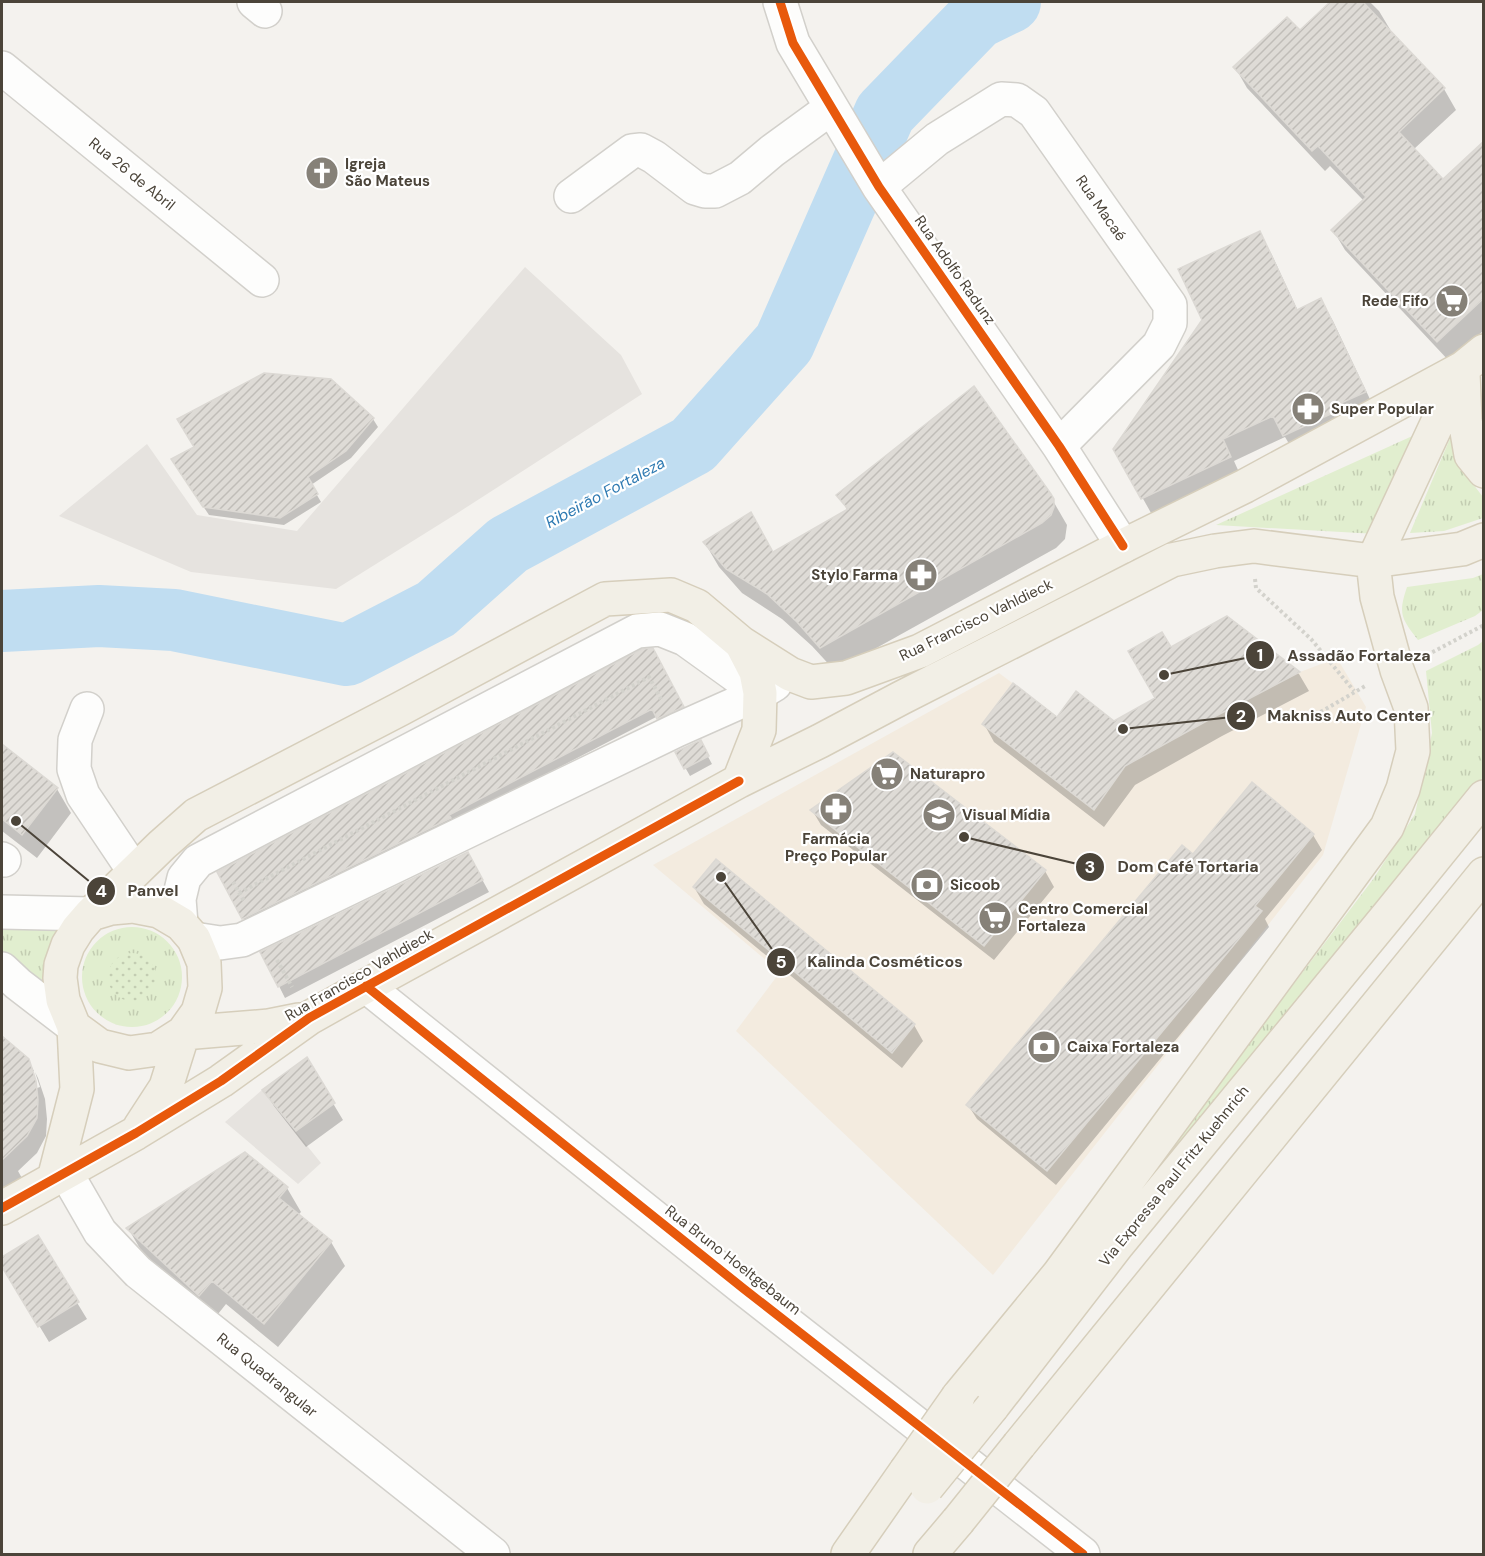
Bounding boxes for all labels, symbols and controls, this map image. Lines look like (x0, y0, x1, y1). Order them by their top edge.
street label: Rua 26 de Abril (85, 133, 179, 215)
place label: Igreja São Mateus (345, 154, 430, 191)
church icon: Igreja São Mateus (304, 155, 340, 191)
street label: Rua Macaé (1071, 171, 1131, 245)
street label: Rua Adolfo Radunz (910, 211, 1000, 329)
supermarket icon: Rede Fifo (1434, 283, 1470, 319)
place label: Rede Fifo (1362, 291, 1429, 311)
pharmacy icon: Super Popular (1290, 391, 1326, 427)
place label: Super Popular (1331, 399, 1434, 419)
water label: Ribeirão Fortaleza (542, 452, 669, 533)
pharmacy icon: Stylo Farma (903, 557, 939, 593)
place label: Stylo Farma (811, 565, 898, 585)
street label: Rua Francisco Vahldieck (896, 574, 1056, 666)
callout: Assadão Fortaleza (1245, 638, 1443, 672)
text: 1 (1257, 643, 1263, 667)
text: Assadão Fortaleza (1287, 645, 1431, 666)
callout: Makniss Auto Center (1226, 699, 1443, 733)
text: 2 (1236, 704, 1246, 728)
text: Makniss Auto Center (1267, 705, 1431, 726)
supermarket icon: Naturapro (869, 756, 905, 792)
place label: Naturapro (910, 764, 985, 784)
pharmacy icon: Farmácia Preço Popular (818, 791, 854, 827)
school or university icon: Visual Mídia (921, 797, 957, 833)
place label: Visual Mídia (962, 805, 1050, 825)
place label: Farmácia Preço Popular (785, 829, 887, 866)
callout: Dom Café Tortaria (1075, 850, 1270, 884)
text: 3 (1085, 855, 1095, 879)
text: Dom Café Tortaria (1117, 856, 1259, 877)
bank icon: Sicoob (909, 867, 945, 903)
callout: Panvel (86, 874, 191, 908)
place label: Sicoob (950, 875, 1001, 895)
text: 4 (95, 879, 107, 903)
text: Panvel (127, 880, 179, 901)
place label: Centro Comercial Fortaleza (1018, 899, 1148, 936)
supermarket icon: Centro Comercial Fortaleza (977, 900, 1013, 936)
street label: Rua Francisco Vahldieck (281, 924, 437, 1026)
callout: Kalinda Cosméticos (766, 945, 975, 979)
text: 5 (775, 950, 787, 974)
text: Kalinda Cosméticos (807, 951, 963, 972)
bank icon: Caixa Fortaleza (1026, 1029, 1062, 1065)
place label: Caixa Fortaleza (1067, 1037, 1179, 1057)
street label: Via Expressa Paul Fritz Kuehnrich (1095, 1081, 1253, 1271)
street label: Rua Bruno Hoeltgebaum (661, 1201, 805, 1319)
street label: Rua Quadrangular (213, 1328, 322, 1422)

